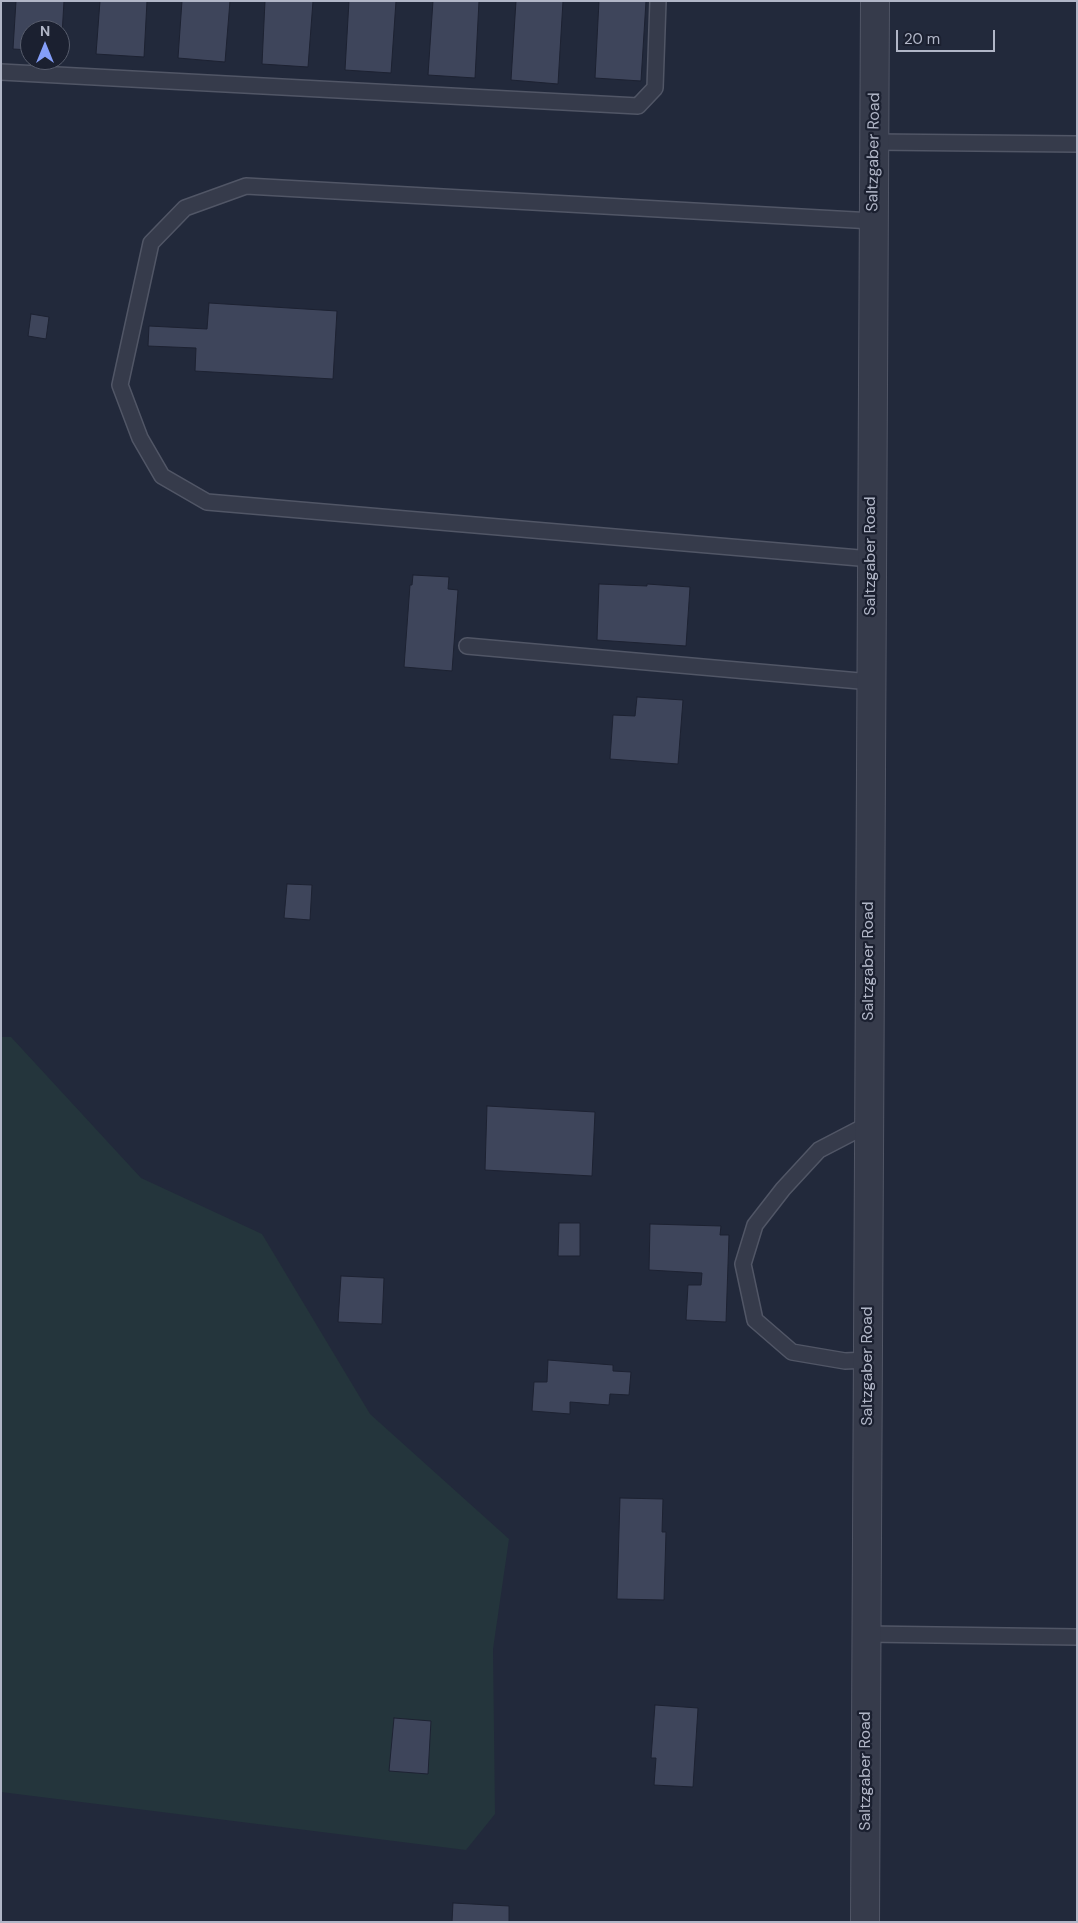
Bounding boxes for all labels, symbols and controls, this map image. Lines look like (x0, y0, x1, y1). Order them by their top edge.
north arrow (20, 20, 70, 70)
scale bar (898, 20, 997, 52)
text: N (40, 22, 50, 40)
text: 20 m (904, 29, 940, 49)
street label: Saltzgaber Road (863, 92, 885, 212)
street label: Saltzgaber Road (861, 496, 881, 616)
street label: Saltzgaber Road (859, 901, 879, 1021)
street label: Saltzgaber Road (858, 1306, 878, 1426)
street label: Saltzgaber Road (856, 1711, 876, 1831)

